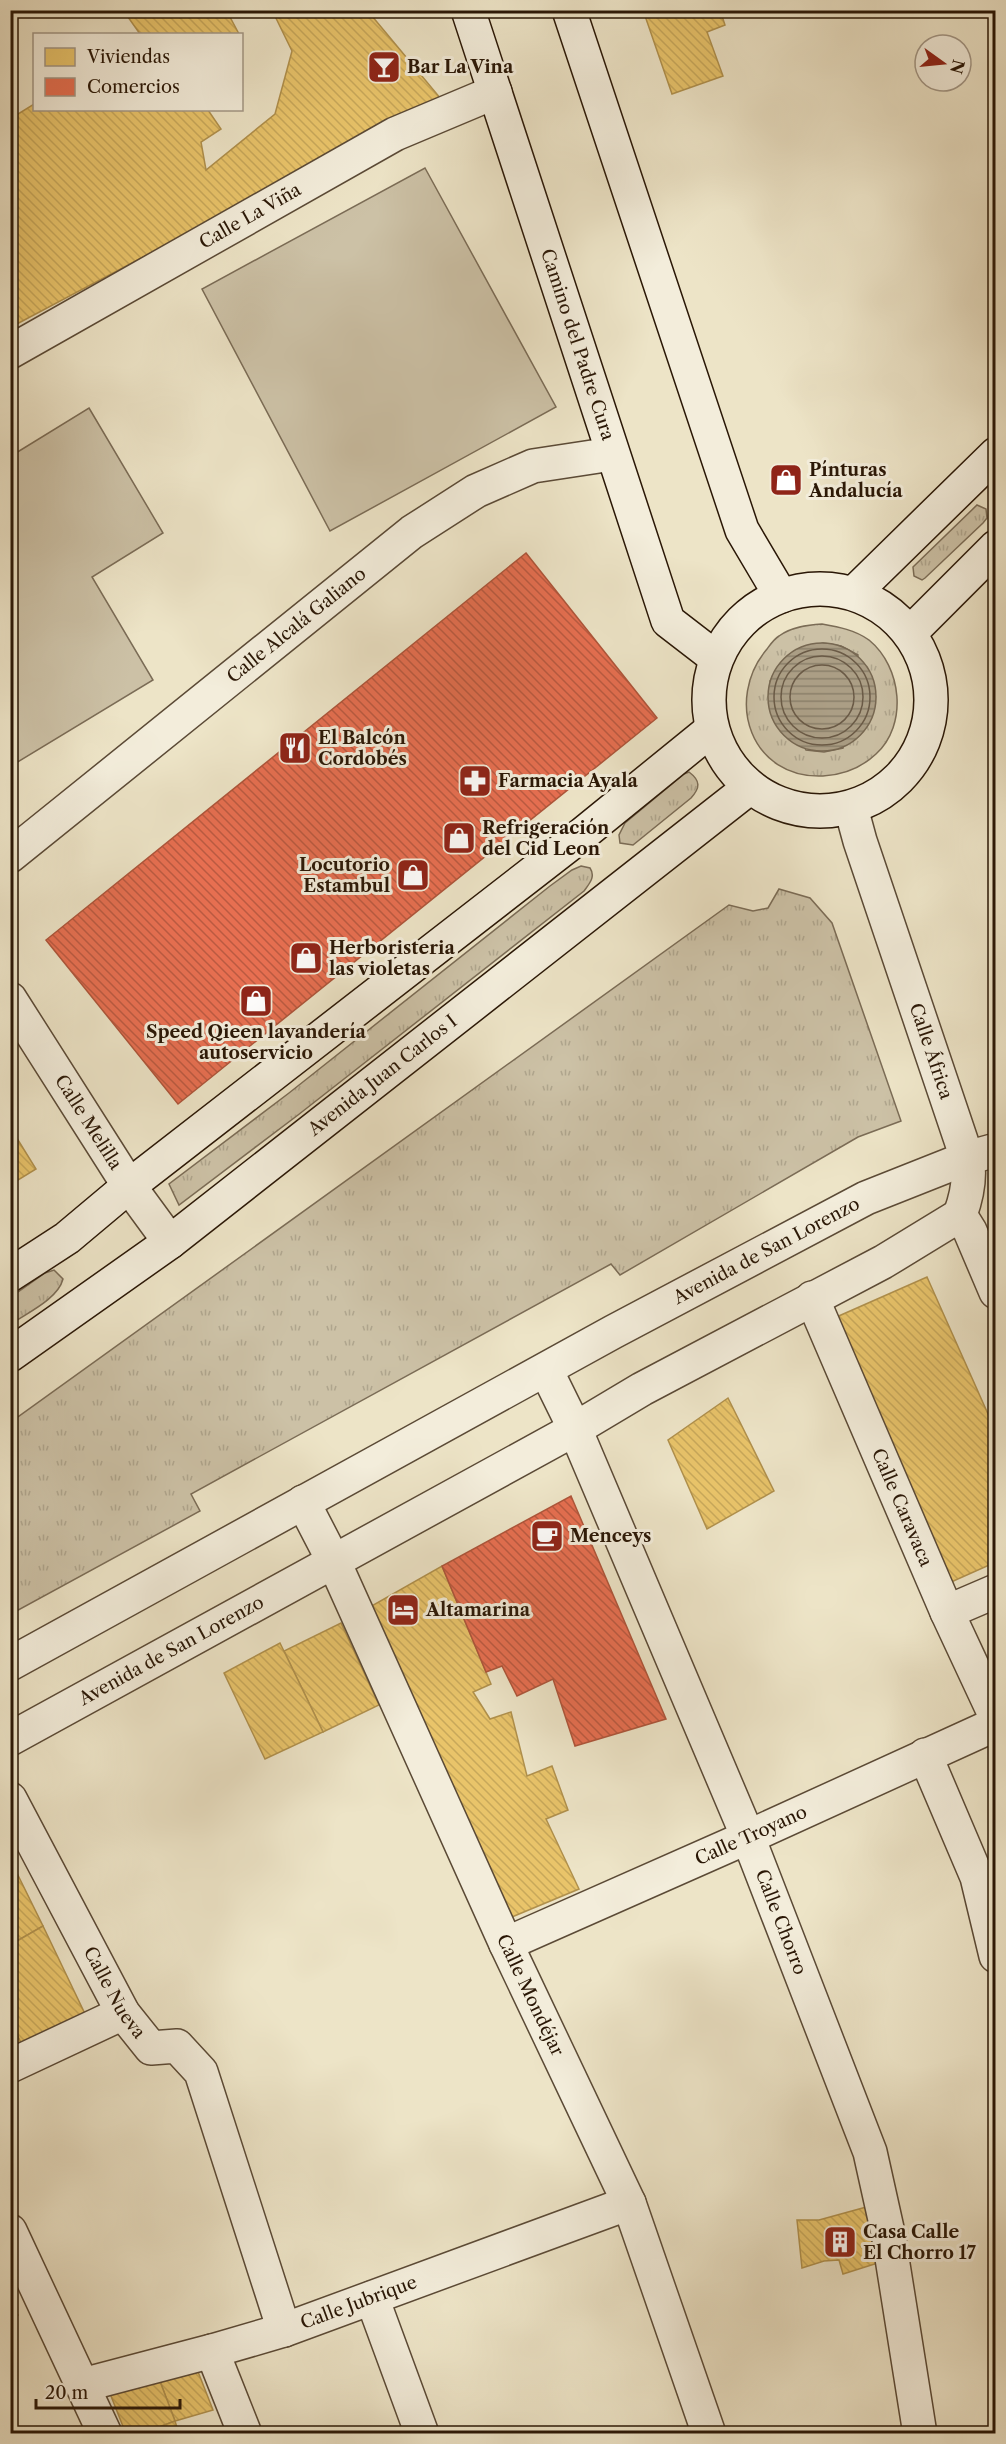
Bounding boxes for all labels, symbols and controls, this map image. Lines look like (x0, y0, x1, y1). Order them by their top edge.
legend (33, 33, 243, 111)
north arrow (913, 33, 973, 93)
text: Viviendas (86, 46, 170, 68)
bar icon: Bar La Vina (366, 49, 402, 85)
place label: Bar La Vina (407, 56, 514, 78)
text: N (946, 58, 969, 76)
text: Comercios (87, 76, 180, 98)
street label: Calle La Viña (195, 178, 305, 253)
street label: Camino del Padre Cura (536, 246, 619, 444)
place label: Pínturas Andalucía (808, 459, 903, 502)
shop icon: Pínturas Andalucía (768, 462, 804, 498)
street label: Calle Alcalá Galiano (223, 563, 370, 688)
place label: El Balcón Cordobés (318, 727, 407, 770)
restaurant icon: El Balcón Cordobés (277, 730, 313, 766)
pharmacy icon: Farmacia Ayala (457, 763, 493, 799)
place label: Farmacia Ayala (498, 770, 639, 792)
place label: Refrigeración del Cid Leon (482, 817, 610, 860)
shop icon: Refrigeración del Cid Leon (441, 820, 477, 856)
place label: Locutorio Estambul (299, 854, 390, 897)
shop icon: Locutorio Estambul (395, 857, 431, 893)
place label: Herboristeria las violetas (329, 937, 455, 980)
shop icon: Herboristeria las violetas (288, 940, 324, 976)
shop icon: Speed Qieen lavandería autoservicio (238, 983, 274, 1019)
street label: Calle África (905, 1000, 958, 1103)
street label: Avenida Juan Carlos I (303, 1010, 461, 1141)
place label: Speed Qieen lavandería autoservicio (146, 1021, 367, 1064)
street label: Calle Melilla (50, 1071, 127, 1174)
street label: Avenida de San Lorenzo (669, 1192, 863, 1309)
street label: Calle Caravaca (867, 1445, 937, 1570)
cafe icon: Menceys (529, 1518, 565, 1554)
place label: Menceys (570, 1525, 651, 1547)
street label: Avenida de San Lorenzo (74, 1591, 268, 1711)
hotel icon: Altamarina (385, 1592, 421, 1628)
place label: Altamarina (425, 1599, 531, 1621)
street label: Calle Troyano (692, 1801, 810, 1870)
street label: Calle Chorro (751, 1866, 811, 1978)
street label: Calle Mondéjar (492, 1931, 569, 2060)
street label: Calle Nueva (79, 1943, 150, 2043)
place label: Casa Calle El Chorro 17 (863, 2221, 977, 2264)
building icon: Casa Calle El Chorro 17 (822, 2224, 858, 2260)
street label: Calle Jubrique (298, 2271, 420, 2334)
scale bar (36, 2372, 180, 2410)
text: 20 m (45, 2382, 89, 2404)

